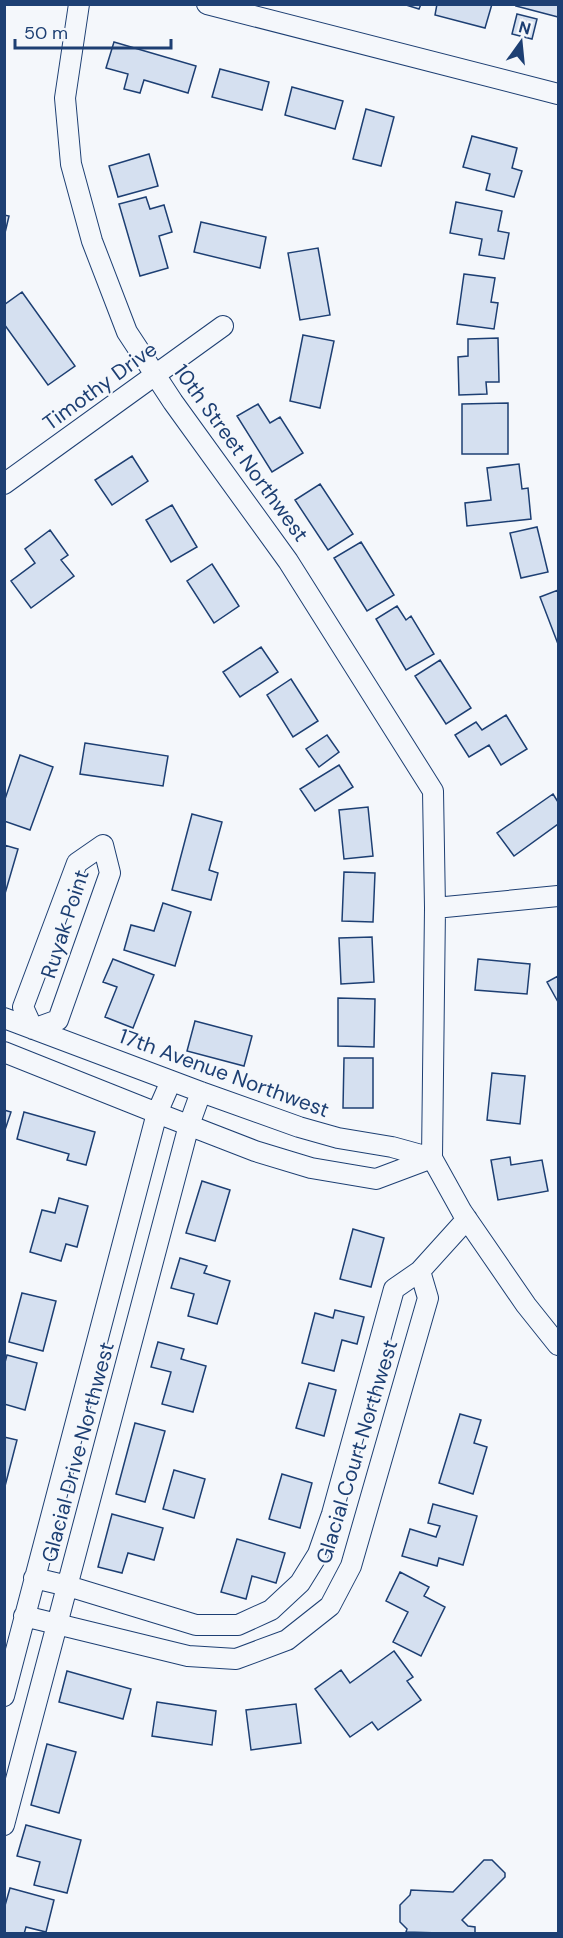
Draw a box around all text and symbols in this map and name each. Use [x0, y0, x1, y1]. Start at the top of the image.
scale bar [15, 12, 171, 50]
north arrow [491, 12, 551, 72]
text: N [516, 16, 533, 40]
text: 50 m [24, 21, 68, 45]
street label: Timothy Drive [37, 335, 163, 437]
street label: 10th Street Northwest [167, 359, 315, 547]
street label: Ruyak Point [34, 866, 96, 982]
street label: 17th Avenue Northwest [115, 1022, 333, 1124]
street label: Glacial Court Northwest [310, 1337, 404, 1567]
street label: Glacial Drive Northwest [35, 1339, 121, 1565]

